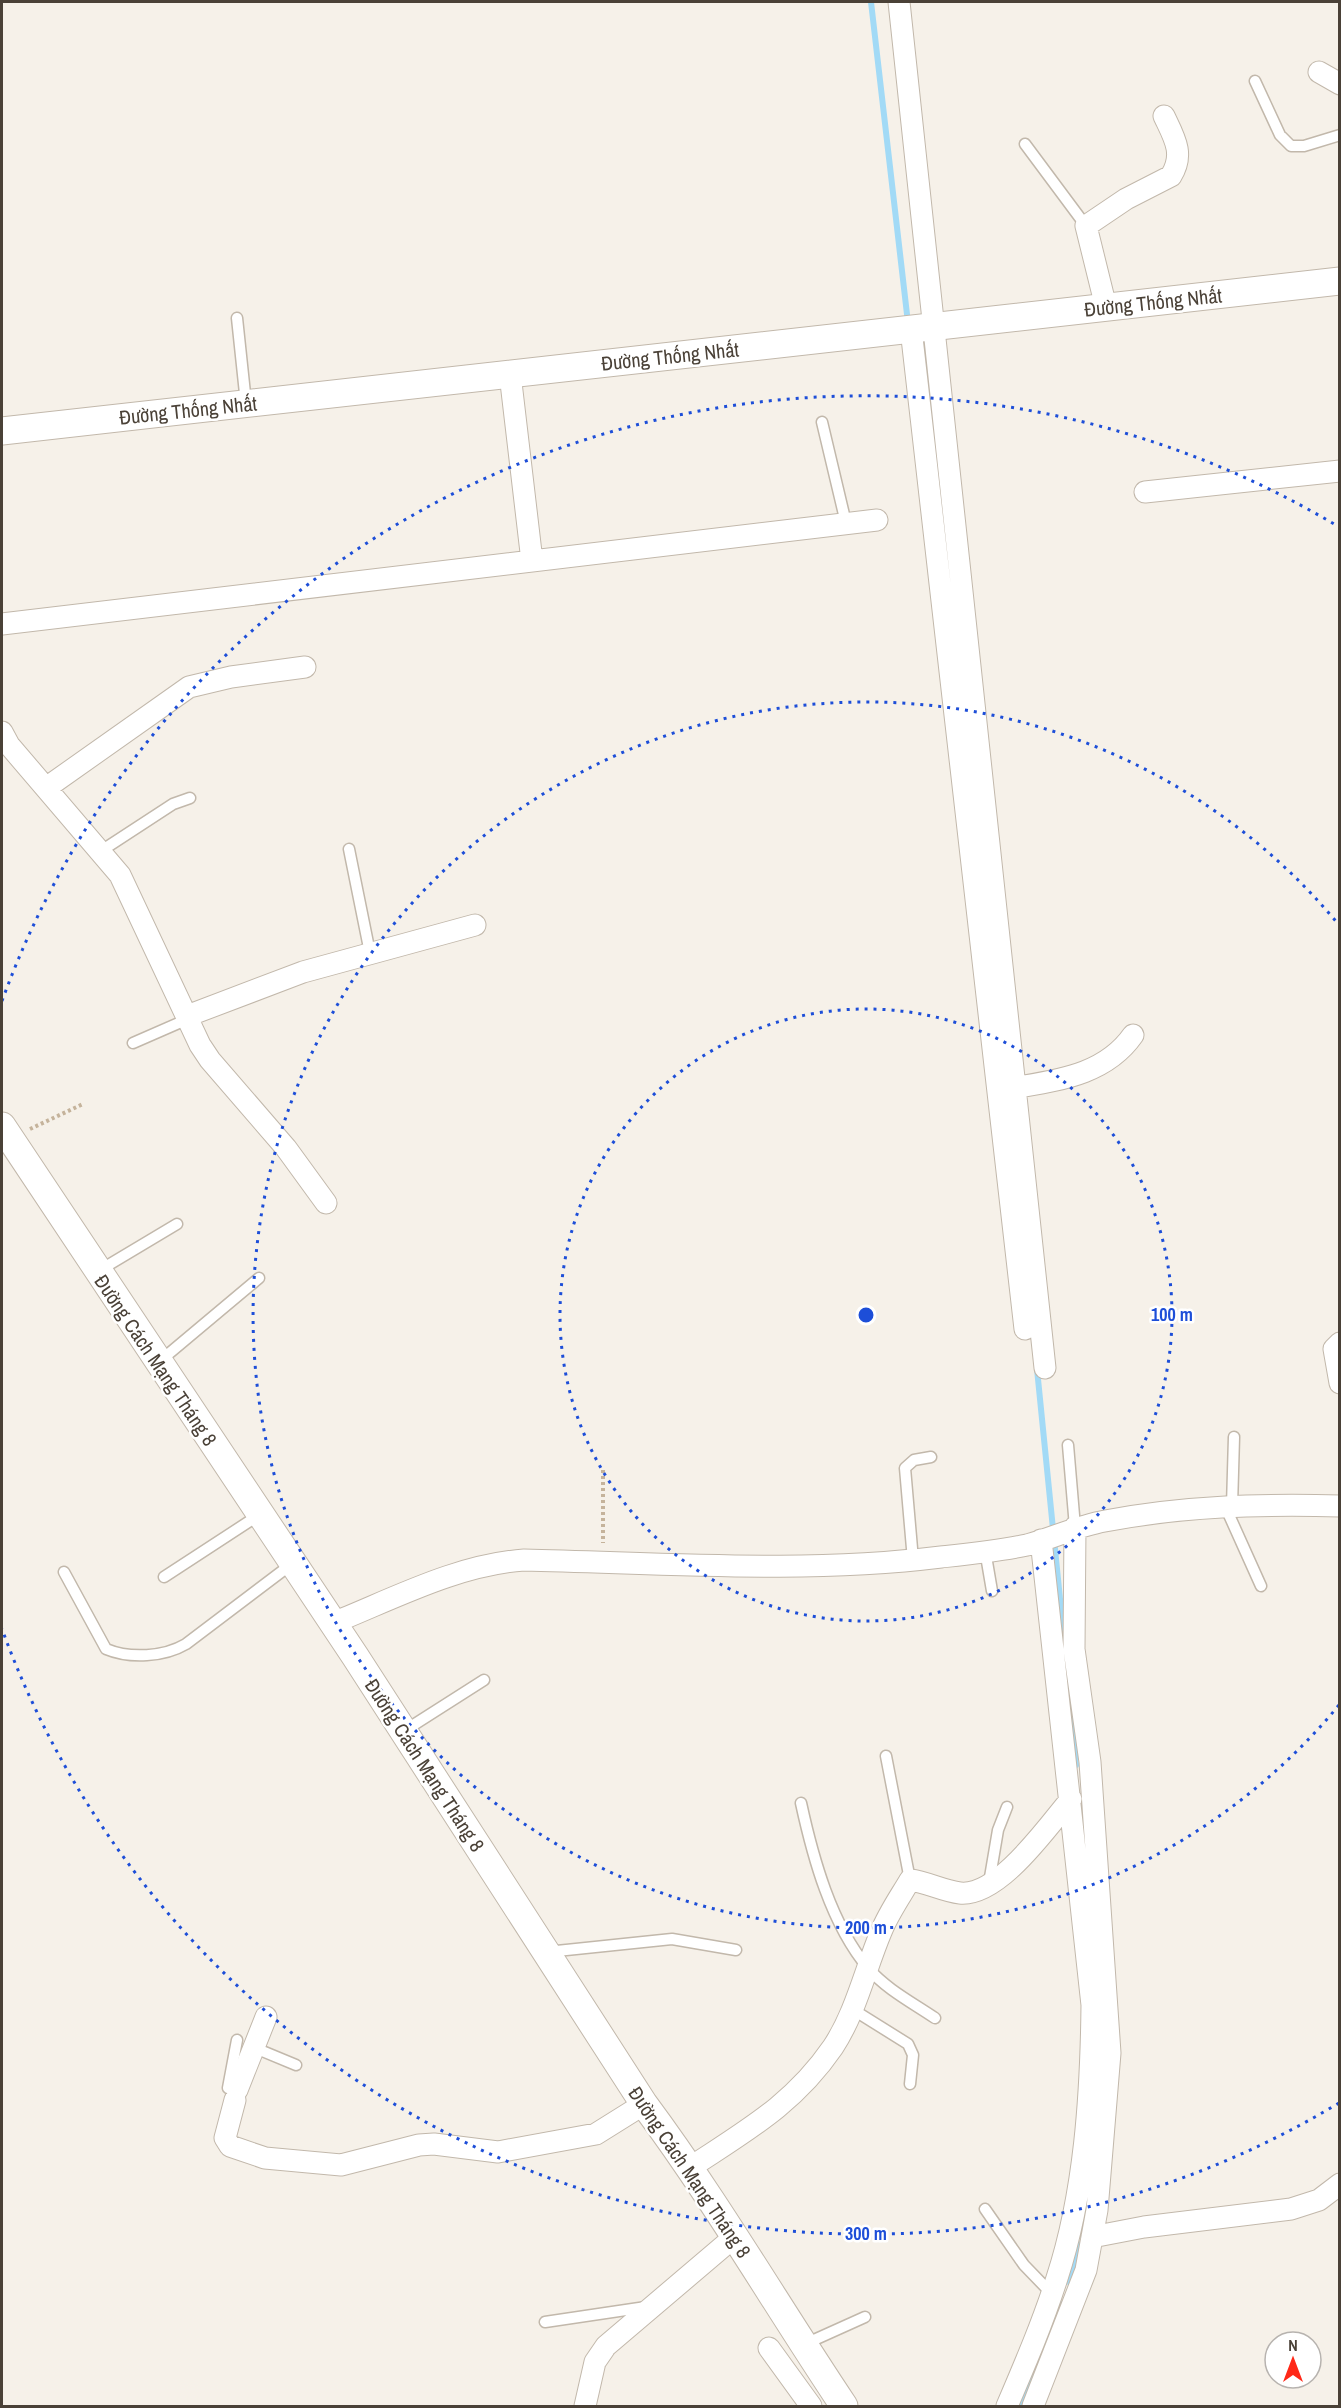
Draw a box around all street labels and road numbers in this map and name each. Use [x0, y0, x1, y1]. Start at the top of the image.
street label: Đường Thống Nhất [1083, 281, 1224, 323]
street label: Đường Thống Nhất [600, 335, 741, 377]
street label: Đường Thống Nhất [118, 389, 259, 431]
street label: Đường Cách Mạng Tháng 8 [89, 1269, 223, 1451]
street label: Đường Cách Mạng Tháng 8 [359, 1673, 491, 1857]
street label: Đường Cách Mạng Tháng 8 [623, 2081, 757, 2263]

